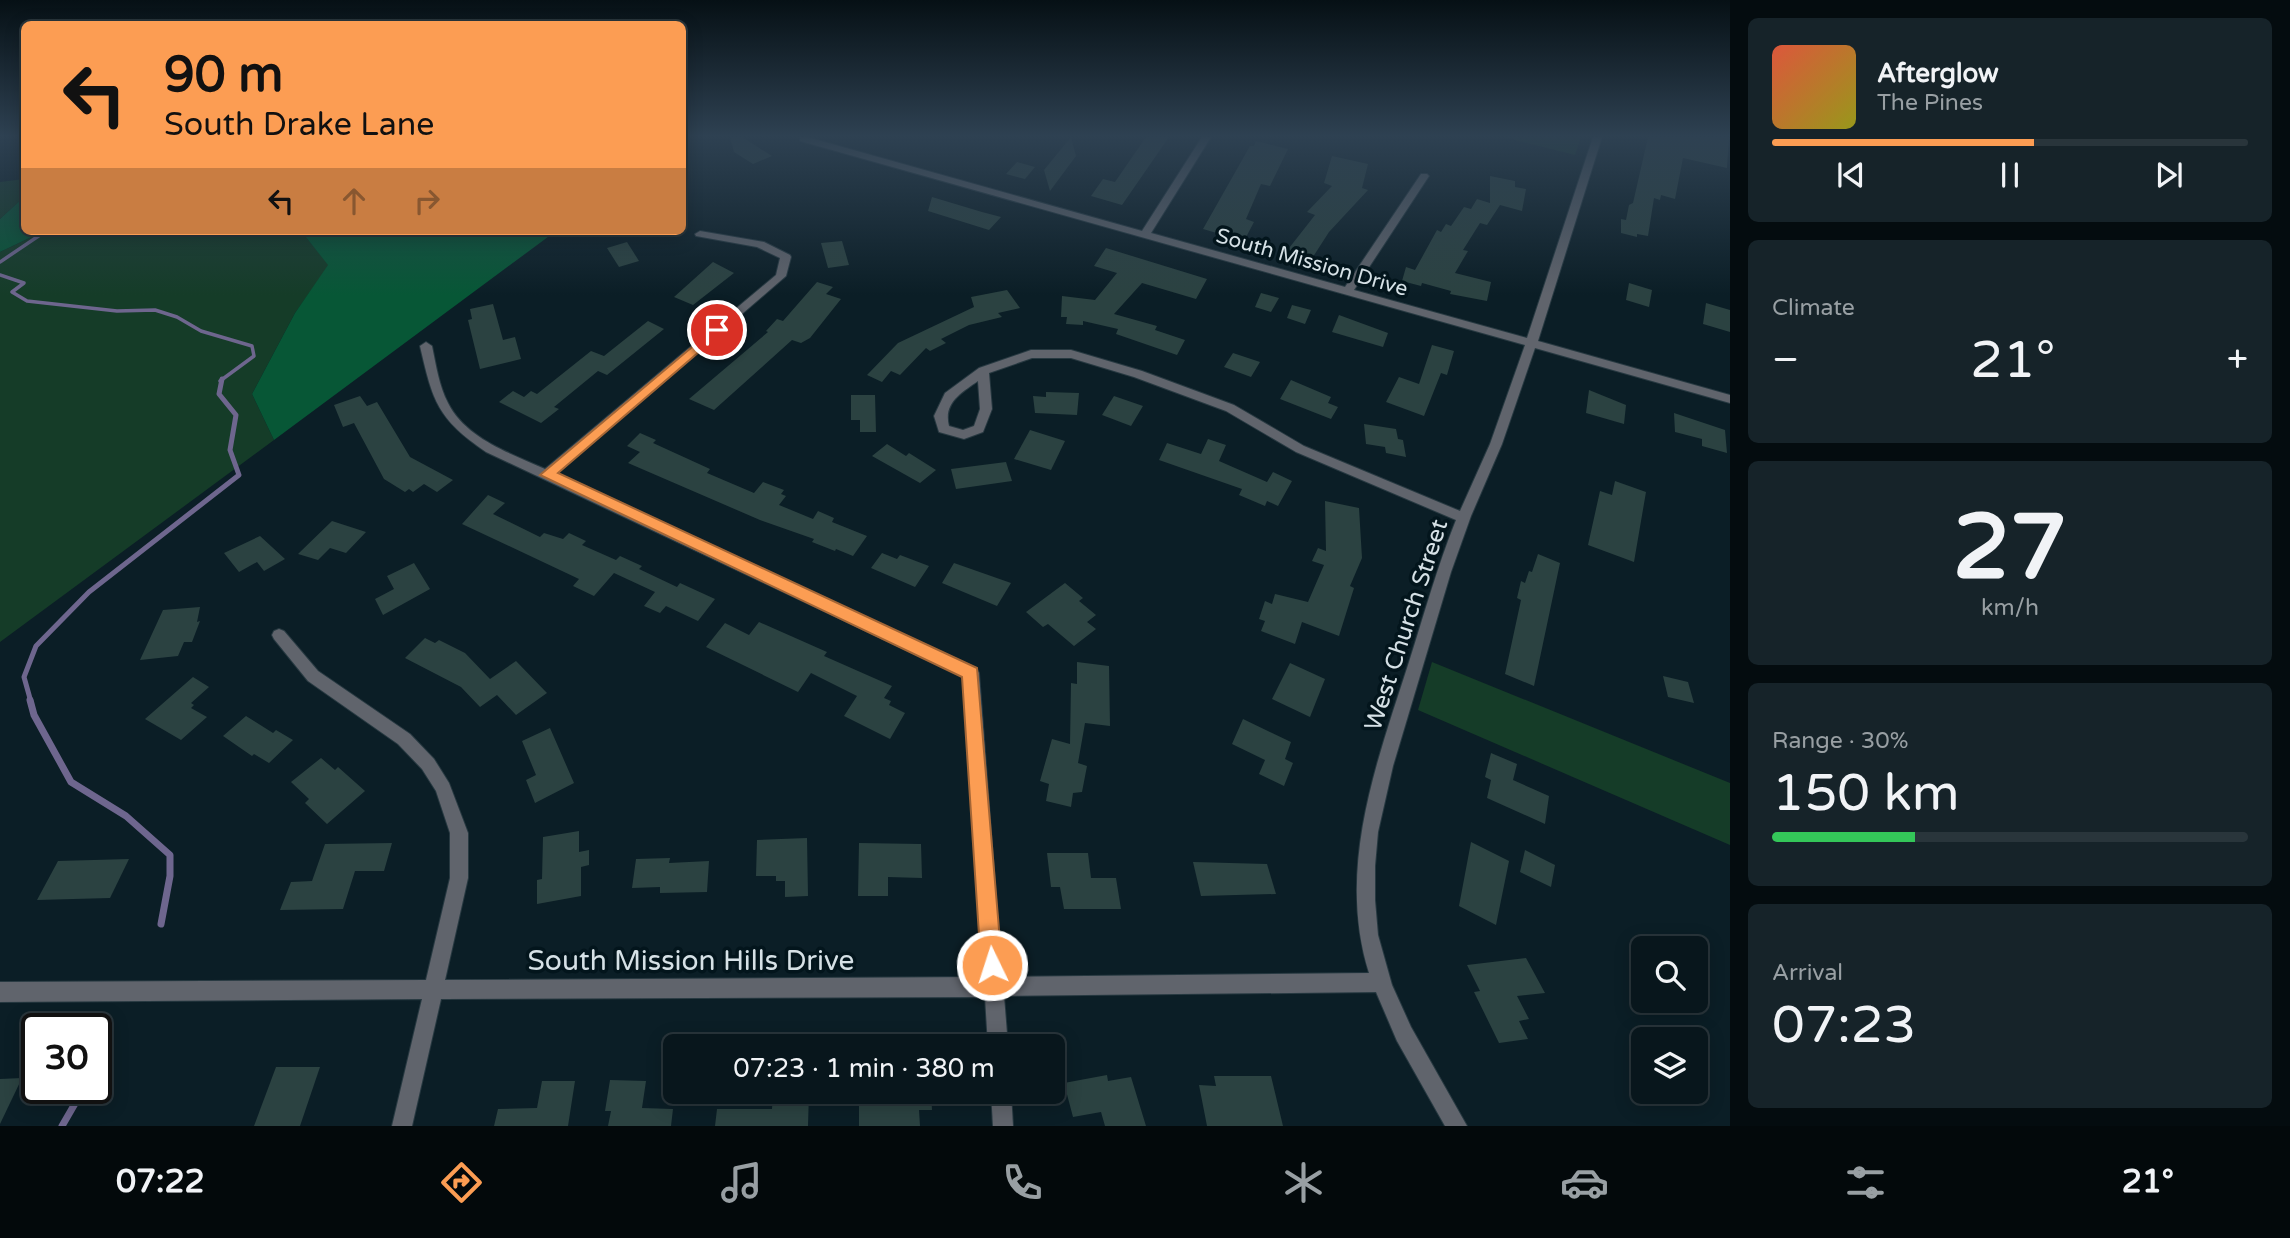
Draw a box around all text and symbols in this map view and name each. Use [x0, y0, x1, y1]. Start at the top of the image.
text: 90 m [164, 46, 283, 105]
icon: left [49, 49, 140, 140]
text: Afterglow [1877, 58, 1999, 89]
text: The Pines [1877, 89, 1983, 117]
text: South Drake Lane [164, 106, 434, 144]
icon: previous [1832, 156, 1870, 194]
icon: pause [1991, 156, 2029, 194]
icon: next [2150, 156, 2188, 194]
icon: left [262, 182, 300, 220]
icon: ahead [335, 182, 373, 220]
icon: right [408, 182, 446, 220]
street label: South Mission Drive [1213, 223, 1411, 302]
text: Climate [1772, 294, 1855, 322]
pin [687, 300, 747, 360]
icon: arrive [698, 311, 736, 349]
text: 21° [1970, 329, 2055, 392]
text: − [1772, 337, 1799, 383]
text: + [2227, 337, 2248, 383]
text: 27 [1953, 493, 2067, 603]
street label: West Church Street [1359, 516, 1454, 734]
text: km/h [1981, 594, 2039, 622]
text: Range · 30% [1772, 727, 1908, 755]
text: 150 km [1772, 762, 1960, 825]
position arrow [955, 928, 1029, 1002]
map controls [1631, 936, 1708, 1104]
button: search [1631, 936, 1708, 1013]
street label: South Mission Hills Drive [528, 944, 854, 978]
text: Arrival [1772, 959, 1843, 987]
text: 07:23 [1772, 994, 1916, 1057]
speed limit sign: 30 [21, 1013, 112, 1104]
button: layers [1631, 1027, 1708, 1104]
text: 07:23 · 1 min · 380 m [733, 1053, 995, 1084]
icon: directions [437, 1158, 486, 1207]
icon: music [717, 1158, 766, 1207]
icon: phone [998, 1158, 1047, 1207]
icon: climate [1279, 1158, 1328, 1207]
icon: car [1560, 1158, 1609, 1207]
icon: filters [1841, 1158, 1890, 1207]
text: 07:22 [116, 1163, 205, 1201]
text: 21° [2122, 1163, 2174, 1201]

